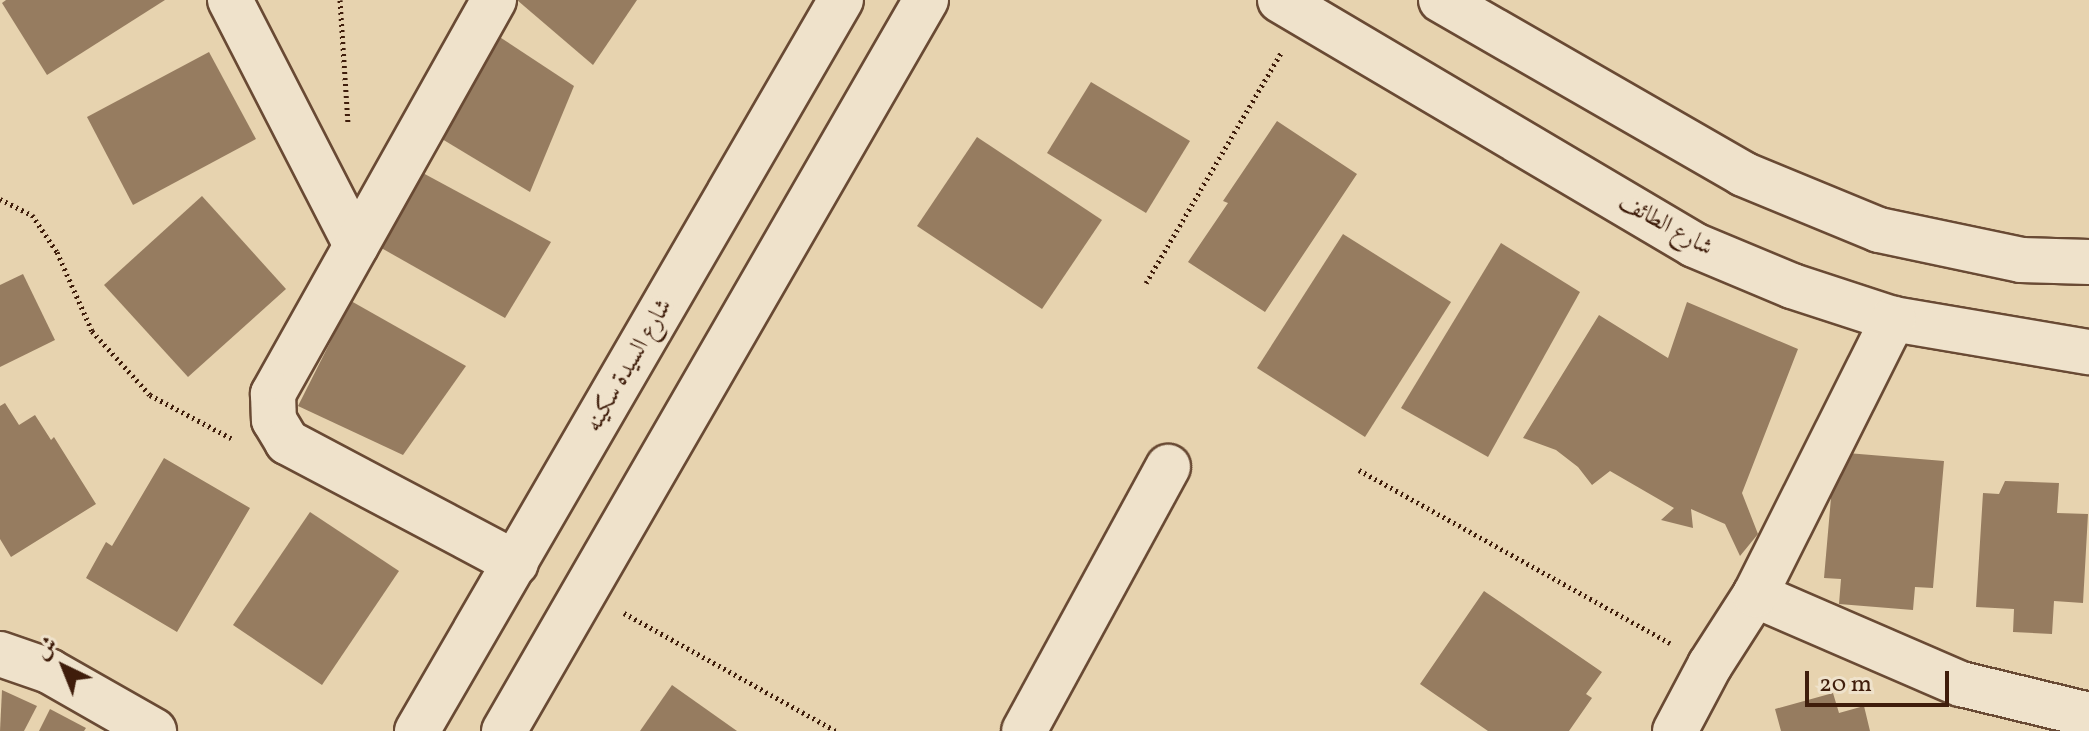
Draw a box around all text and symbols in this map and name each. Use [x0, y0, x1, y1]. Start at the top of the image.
street label: شارع الطائف [1613, 188, 1717, 264]
street label: شارع السيدة سكينه [580, 294, 680, 438]
north arrow [24, 627, 104, 707]
text: ش [29, 630, 66, 668]
scale bar [1809, 655, 1953, 705]
text: 20 m [1819, 668, 1872, 702]

